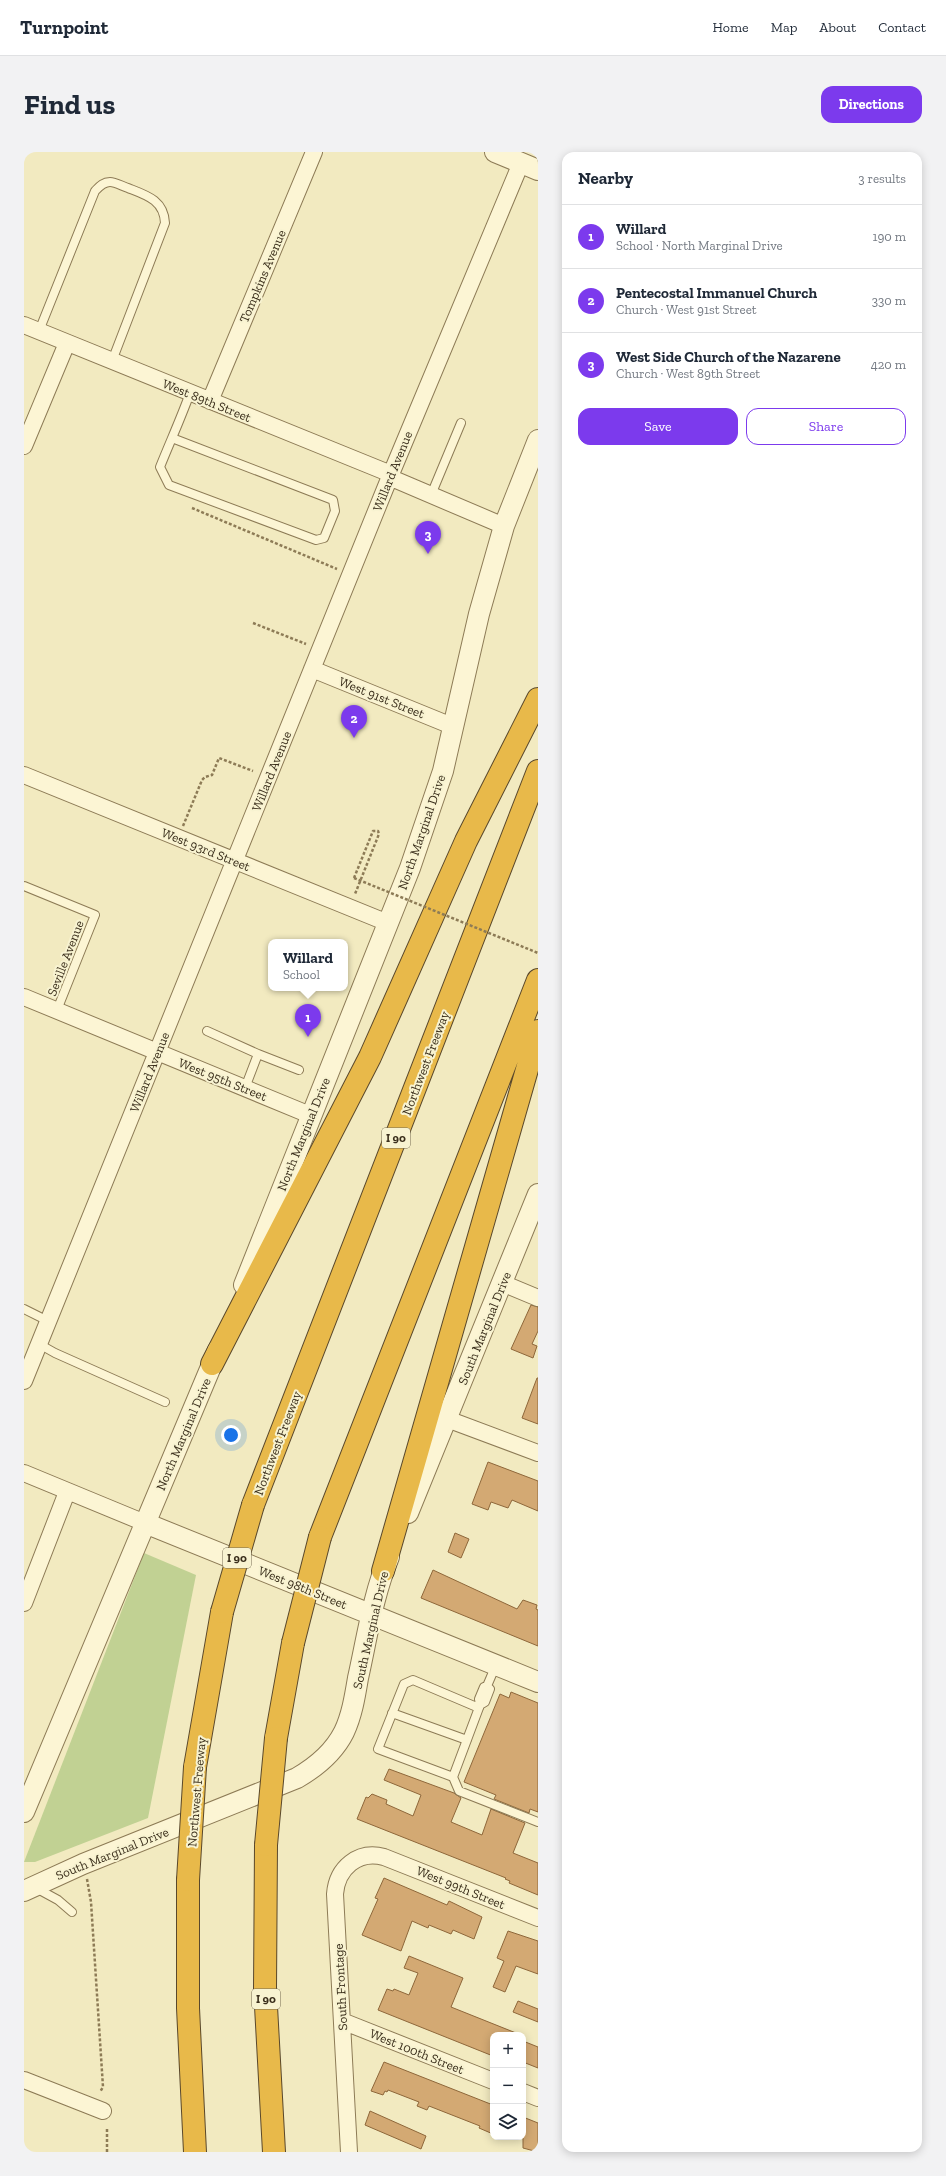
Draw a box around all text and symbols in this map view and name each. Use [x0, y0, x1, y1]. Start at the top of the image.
text: Turnpoint [20, 16, 108, 39]
text: Home [713, 19, 749, 36]
text: Map [771, 19, 797, 36]
text: About [819, 19, 856, 36]
text: Contact [878, 19, 926, 36]
button: Directions [821, 86, 922, 123]
text: Find us [24, 88, 115, 121]
text: Nearby [578, 168, 633, 188]
text: 3 results [858, 171, 906, 186]
text: Willard [616, 220, 666, 238]
street label: Tompkins Avenue [236, 227, 289, 325]
text: 1 [588, 229, 594, 244]
text: 190 m [872, 229, 906, 244]
text: School · North Marginal Drive [616, 238, 783, 253]
text: Pentecostal Immanuel Church [616, 284, 817, 302]
text: 2 [588, 293, 594, 308]
text: 330 m [872, 293, 906, 308]
text: Church · West 91st Street [616, 302, 757, 317]
text: West Side Church of the Nazarene [616, 348, 841, 366]
text: 3 [588, 357, 594, 372]
text: 420 m [871, 357, 906, 372]
text: Church · West 89th Street [616, 366, 760, 381]
street label: West 89th Street [160, 376, 253, 425]
button: Save [578, 408, 738, 445]
button: Share [746, 408, 906, 445]
street label: Willard Avenue [370, 429, 415, 513]
pin: 3 [415, 521, 441, 554]
street label: West 91st Street [337, 674, 427, 721]
pin: 2 [341, 705, 367, 738]
street label: Willard Avenue [249, 729, 294, 813]
street label: North Marginal Drive [395, 773, 448, 892]
street label: West 93rd Street [159, 825, 252, 874]
street label: Seville Avenue [44, 918, 87, 998]
popup [268, 939, 348, 991]
text: Willard [283, 949, 333, 967]
text: School [283, 967, 320, 982]
pin: 1 [295, 1004, 321, 1037]
street label: Northwest Freeway [399, 1009, 452, 1117]
street label: Willard Avenue [127, 1030, 172, 1114]
street label: West 95th Street [176, 1055, 269, 1104]
street label: North Marginal Drive [274, 1075, 333, 1193]
road number: I 90 [382, 1128, 410, 1148]
street label: South Marginal Drive [455, 1270, 514, 1387]
street label: North Marginal Drive [153, 1376, 214, 1493]
street label: Northwest Freeway [251, 1389, 304, 1497]
your location [221, 1425, 241, 1445]
road number: I 90 [223, 1548, 251, 1568]
street label: West 98th Street [256, 1563, 349, 1612]
street label: South Marginal Drive [350, 1570, 391, 1690]
street label: Northwest Freeway [184, 1736, 209, 1848]
street label: South Marginal Drive [54, 1824, 171, 1883]
street label: West 99th Street [414, 1863, 507, 1912]
street label: South Frontage [331, 1943, 350, 2031]
road number: I 90 [252, 1989, 280, 2009]
street label: West 100th Street [368, 2026, 466, 2077]
map controls [490, 2032, 526, 2140]
button: + [490, 2032, 526, 2068]
button: − [490, 2068, 526, 2104]
button: layers [490, 2104, 526, 2140]

